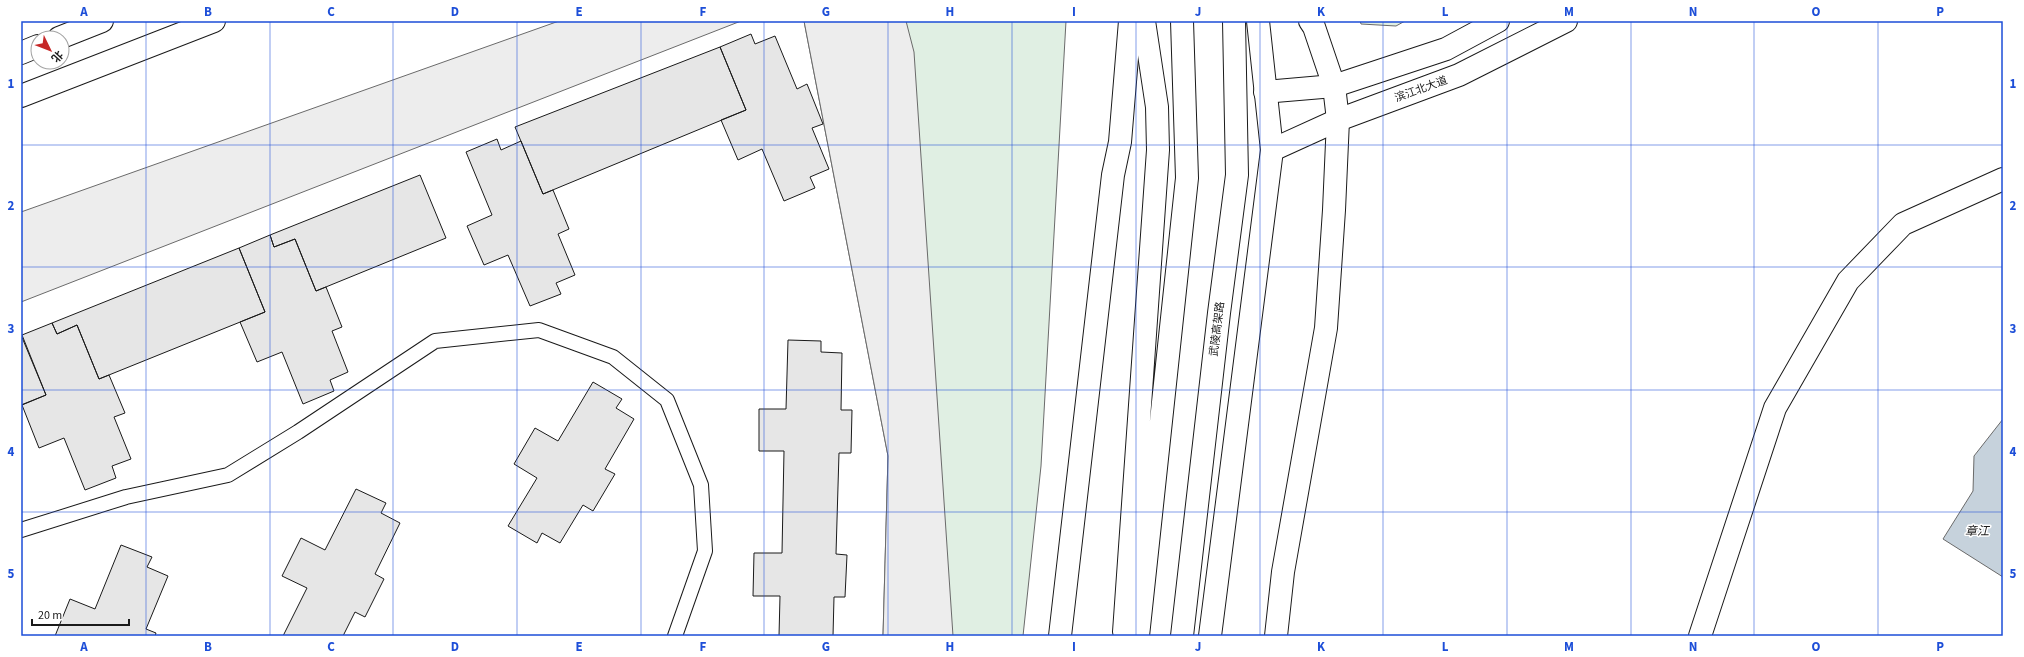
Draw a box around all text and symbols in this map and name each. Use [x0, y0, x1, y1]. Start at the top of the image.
text: A [79, 3, 88, 21]
text: B [204, 3, 212, 21]
text: C [327, 3, 335, 21]
text: D [451, 3, 459, 21]
text: E [575, 3, 583, 21]
text: F [700, 3, 707, 21]
text: G [822, 3, 830, 21]
text: H [946, 3, 954, 21]
text: I [1072, 3, 1076, 21]
text: J [1195, 3, 1201, 21]
text: K [1317, 3, 1326, 21]
text: L [1442, 3, 1449, 21]
text: M [1564, 3, 1574, 21]
text: N [1689, 3, 1697, 21]
text: O [1812, 3, 1821, 21]
text: P [1936, 3, 1944, 21]
north arrow [30, 30, 70, 70]
text: 北 [48, 47, 66, 66]
street label: 滨江北大道 [1393, 73, 1449, 105]
text: 1 [8, 75, 15, 93]
text: 1 [2010, 75, 2017, 93]
text: 2 [8, 197, 15, 215]
text: 2 [2010, 197, 2017, 215]
street label: 武陵高架路 [1206, 301, 1228, 357]
text: 3 [8, 320, 15, 338]
text: 3 [2010, 320, 2017, 338]
text: 4 [8, 443, 15, 461]
text: 4 [2010, 443, 2017, 461]
water label: 章江 [1965, 523, 1991, 540]
text: 5 [8, 565, 15, 583]
text: 5 [2010, 565, 2017, 583]
scale bar [32, 601, 129, 627]
text: 20 m [38, 607, 62, 624]
text: A [79, 638, 88, 656]
text: B [204, 638, 212, 656]
text: C [327, 638, 335, 656]
text: D [451, 638, 459, 656]
text: E [575, 638, 583, 656]
text: F [700, 638, 707, 656]
text: G [822, 638, 830, 656]
text: H [946, 638, 954, 656]
text: I [1072, 638, 1076, 656]
text: J [1195, 638, 1201, 656]
text: K [1317, 638, 1326, 656]
text: L [1442, 638, 1449, 656]
text: M [1564, 638, 1574, 656]
text: N [1689, 638, 1697, 656]
text: O [1812, 638, 1821, 656]
text: P [1936, 638, 1944, 656]

